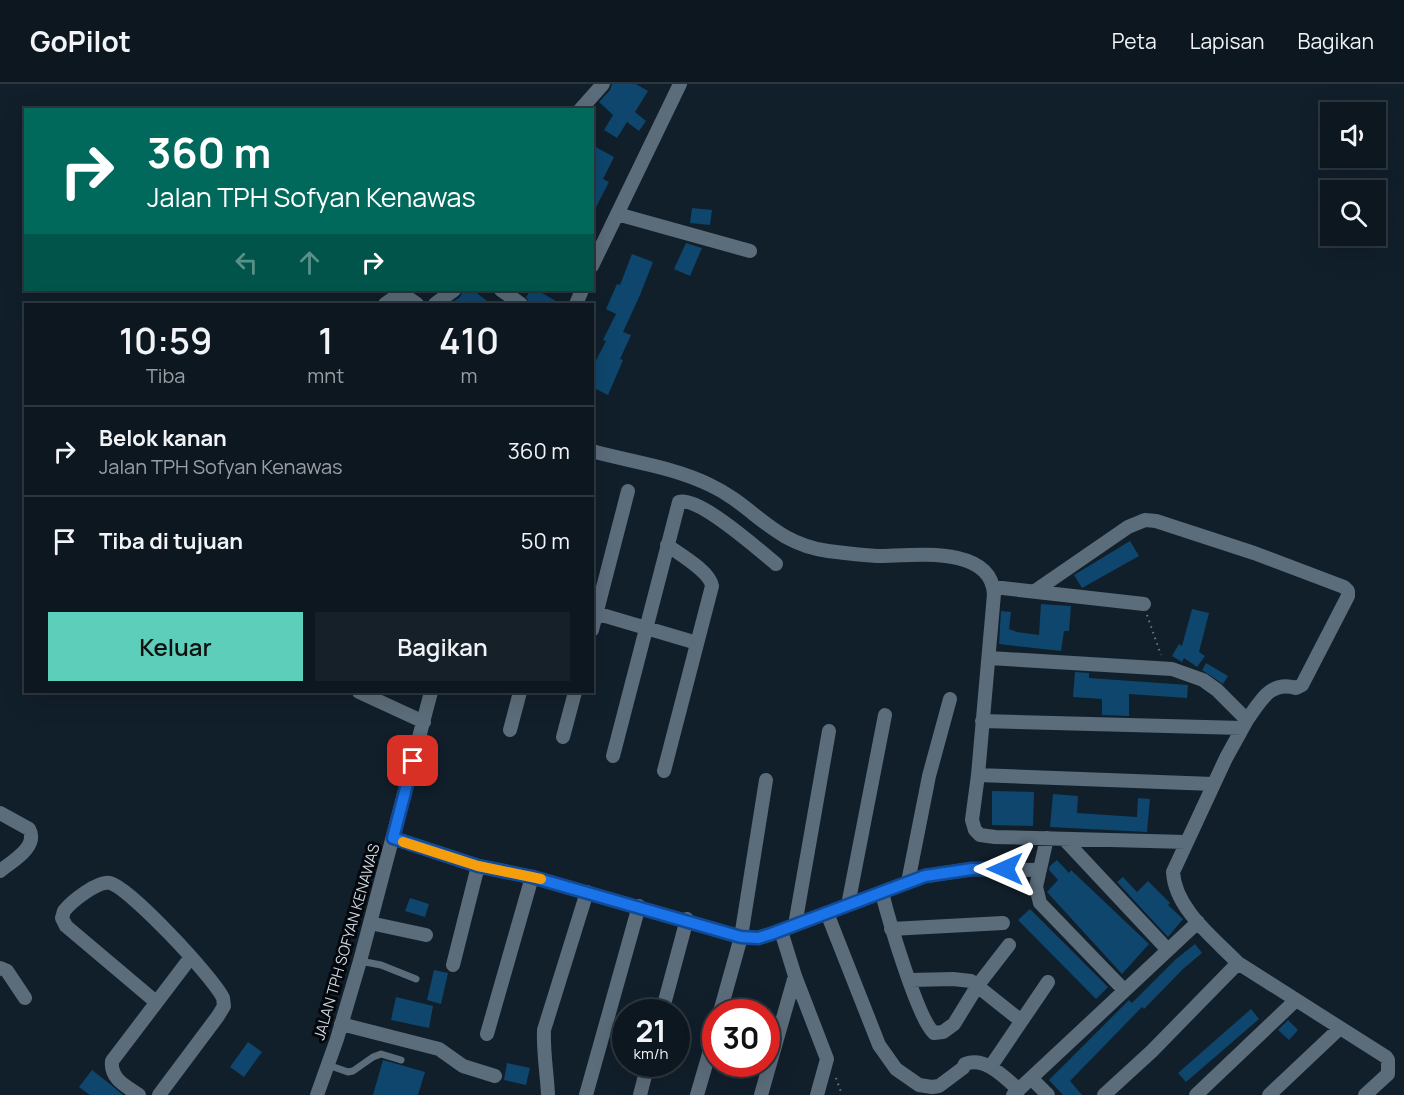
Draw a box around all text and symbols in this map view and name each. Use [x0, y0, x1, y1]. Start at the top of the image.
text: GoPilot [30, 22, 131, 60]
text: Peta [1112, 27, 1157, 55]
text: Lapisan [1190, 27, 1265, 55]
text: Bagikan [1298, 27, 1374, 55]
map controls [1320, 102, 1386, 246]
button: sound [1320, 102, 1386, 168]
text: 360 m [147, 123, 271, 181]
icon: right [48, 132, 126, 210]
text: Jalan TPH Sofyan Kenawas [147, 178, 476, 215]
button: search [1320, 180, 1386, 246]
icon: left [230, 246, 263, 279]
icon: ahead [293, 246, 326, 279]
icon: right [356, 246, 389, 279]
text: 10:59 [119, 316, 212, 365]
text: 1 [318, 316, 333, 365]
text: 410 [439, 316, 499, 365]
text: Tiba [146, 362, 185, 389]
text: mnt [307, 362, 344, 389]
text: m [461, 362, 478, 389]
text: Belok kanan [99, 423, 227, 453]
icon: right [48, 435, 81, 468]
text: 360 m [508, 436, 570, 466]
text: Jalan TPH Sofyan Kenawas [99, 453, 343, 480]
icon: arrive [48, 525, 81, 558]
text: Tiba di tujuan [99, 526, 243, 556]
text: 50 m [521, 526, 570, 556]
button: Keluar [48, 612, 303, 681]
button: Bagikan [315, 612, 570, 681]
pin [387, 735, 438, 786]
icon: arrive [396, 744, 429, 777]
position arrow [973, 837, 1037, 901]
street label: JALAN TPH SOFYAN KENAWAS [308, 841, 385, 1042]
speed limit sign: 30 [702, 999, 780, 1077]
text: 21 [635, 1010, 667, 1051]
text: km/h [634, 1043, 668, 1064]

